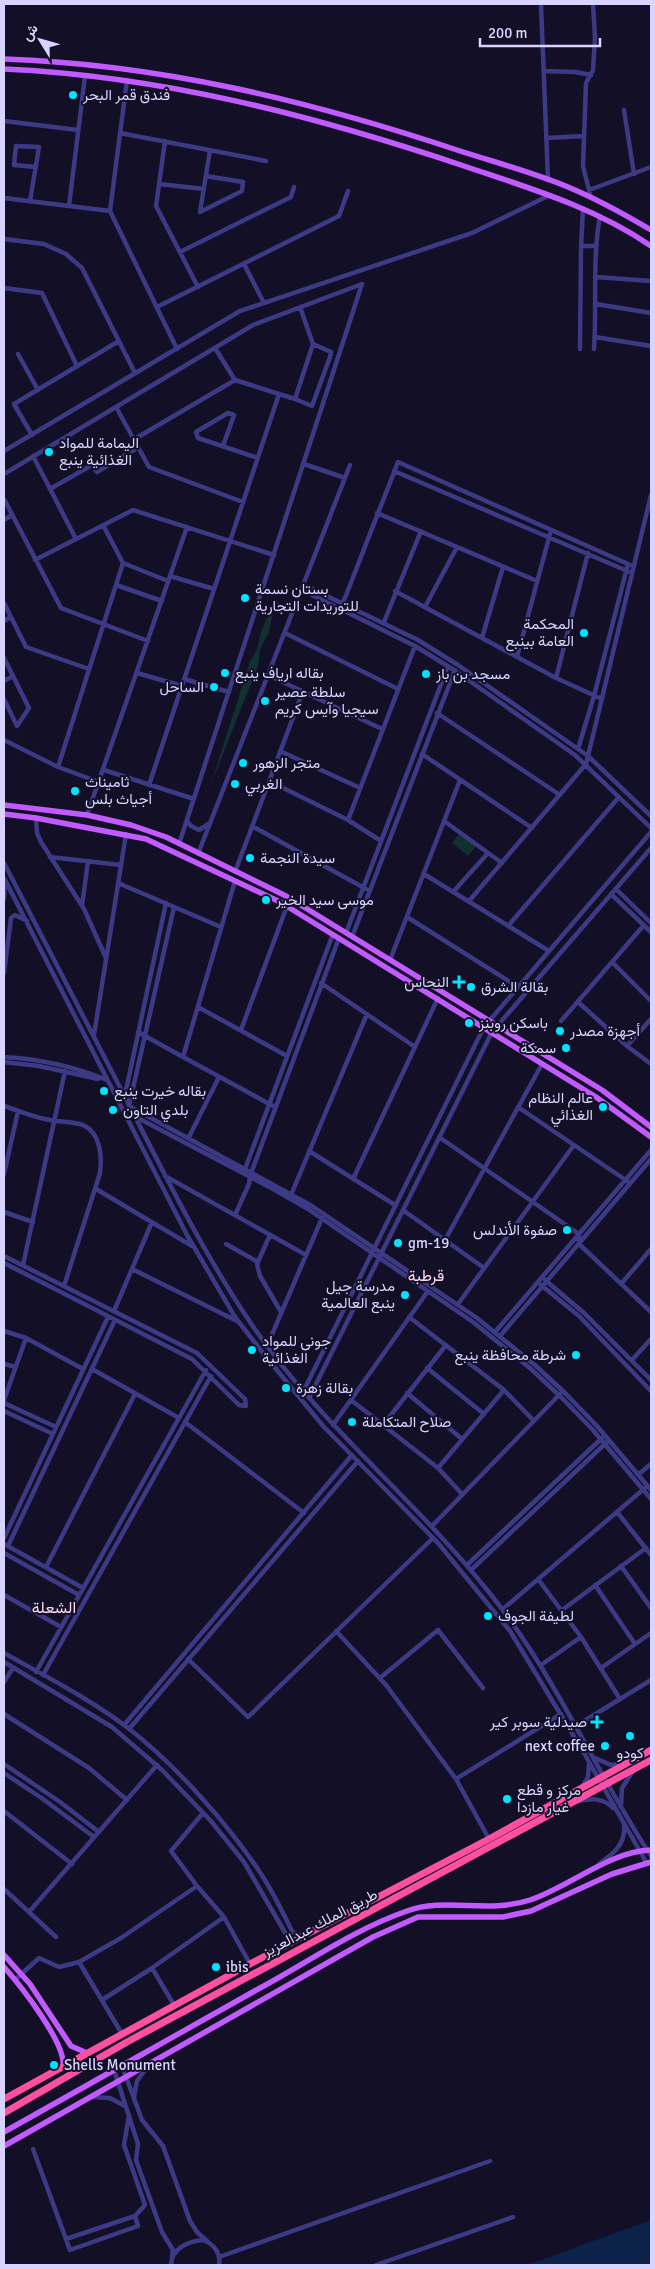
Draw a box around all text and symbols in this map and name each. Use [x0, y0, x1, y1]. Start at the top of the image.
north arrow [15, 15, 65, 65]
scale bar [480, 15, 600, 47]
text: ش [18, 21, 42, 44]
text: 200 m [488, 24, 528, 42]
place label: فندق قمر البحر [82, 86, 170, 104]
marker: فندق قمر البحر [67, 89, 79, 101]
place label: اليمامة للمواد الغذائية ينبع [59, 434, 139, 471]
marker: اليمامة للمواد الغذائية ينبع [43, 446, 55, 458]
place label: بستان نسمة للتوريدات التجارية [255, 580, 359, 615]
marker: بستان نسمة للتوريدات التجارية [239, 592, 251, 604]
place label: المحكمة العامة بينبع [505, 615, 574, 652]
marker: المحكمة العامة بينبع [578, 627, 590, 639]
place label: بقاله ارياف ينبع [235, 664, 324, 684]
place label: مسجد بن باز [435, 665, 510, 684]
marker: بقاله ارياف ينبع [219, 667, 231, 679]
marker: مسجد بن باز [420, 668, 432, 680]
place label: الساحل [160, 678, 204, 696]
marker: الساحل [208, 681, 220, 693]
place label: سلطة عصير سيجيا وآيس كريم [274, 683, 379, 719]
marker: سلطة عصير سيجيا وآيس كريم [259, 695, 271, 707]
place label: متجر الزهور [252, 754, 320, 772]
marker: متجر الزهور [237, 757, 249, 769]
place label: ثاميناث أجياث بلس [85, 773, 153, 809]
place label: الغربي [245, 775, 282, 797]
marker: الغربي [229, 778, 241, 790]
marker: ثاميناث أجياث بلس [69, 785, 81, 797]
place label: سيدة النجمة [260, 849, 335, 867]
marker: سيدة النجمة [244, 852, 256, 864]
place label: موسى سيد الخير [275, 891, 374, 910]
marker: موسى سيد الخير [260, 894, 272, 906]
place label: النحاس [404, 973, 449, 992]
marker: النحاس [453, 976, 465, 988]
place label: بقالة الشرق [481, 978, 548, 996]
marker: بقالة الشرق [465, 981, 477, 993]
place label: باسكن روبنز [478, 1014, 548, 1033]
marker: باسكن روبنز [463, 1017, 475, 1029]
place label: أجهزة مصدر [569, 1022, 640, 1040]
marker: أجهزة مصدر [554, 1025, 566, 1037]
place label: سمكة [520, 1039, 556, 1057]
marker: سمكة [560, 1042, 572, 1054]
place label: بقاله خيرت ينبع [114, 1082, 206, 1102]
marker: بقاله خيرت ينبع [98, 1085, 110, 1097]
place label: عالم النظام الغذائي [528, 1089, 593, 1128]
place label: بلدي التاون [123, 1101, 188, 1123]
marker: عالم النظام الغذائي [597, 1101, 609, 1113]
marker: بلدي التاون [107, 1104, 119, 1116]
place label: صفوة الأندلس [473, 1221, 557, 1240]
marker: صفوة الأندلس [561, 1224, 573, 1236]
place label: gm-19 [408, 1234, 449, 1252]
marker: gm-19 [392, 1237, 404, 1249]
district label: قرطبة [408, 1266, 444, 1286]
place label: مدرسة جيل ينبع العالمية [321, 1277, 395, 1314]
marker: مدرسة جيل ينبع العالمية [399, 1289, 411, 1301]
place label: جوني للمواد الغذائية [262, 1332, 331, 1367]
marker: جوني للمواد الغذائية [246, 1344, 258, 1356]
place label: شرطة محافظة ينبع [455, 1346, 566, 1366]
marker: شرطة محافظة ينبع [570, 1349, 582, 1361]
place label: بقالة زهرة [296, 1379, 353, 1397]
marker: بقالة زهرة [280, 1382, 292, 1394]
place label: صلاح المتكاملة [362, 1413, 451, 1433]
marker: صلاح المتكاملة [346, 1416, 358, 1428]
district label: الشعلة [32, 1598, 76, 1618]
place label: لطيفة الجوف [498, 1607, 574, 1625]
marker: لطيفة الجوف [482, 1610, 494, 1622]
place label: صيدلية سوبر كير [489, 1713, 587, 1731]
marker: صيدلية سوبر كير [591, 1716, 603, 1728]
marker: كودو [624, 1730, 636, 1742]
place label: next coffee [525, 1737, 595, 1755]
marker: next coffee [599, 1740, 611, 1752]
place label: كودو [616, 1744, 644, 1762]
place label: مركز و قطع غيار مازدا [517, 1781, 581, 1816]
marker: مركز و قطع غيار مازدا [501, 1793, 513, 1805]
street label: طريق الملك عبدالعزيز [259, 1885, 381, 1962]
place label: ibis [226, 1958, 249, 1976]
marker: ibis [210, 1961, 222, 1973]
place label: Shells Monument [64, 2056, 176, 2074]
marker: Shells Monument [48, 2059, 60, 2071]

